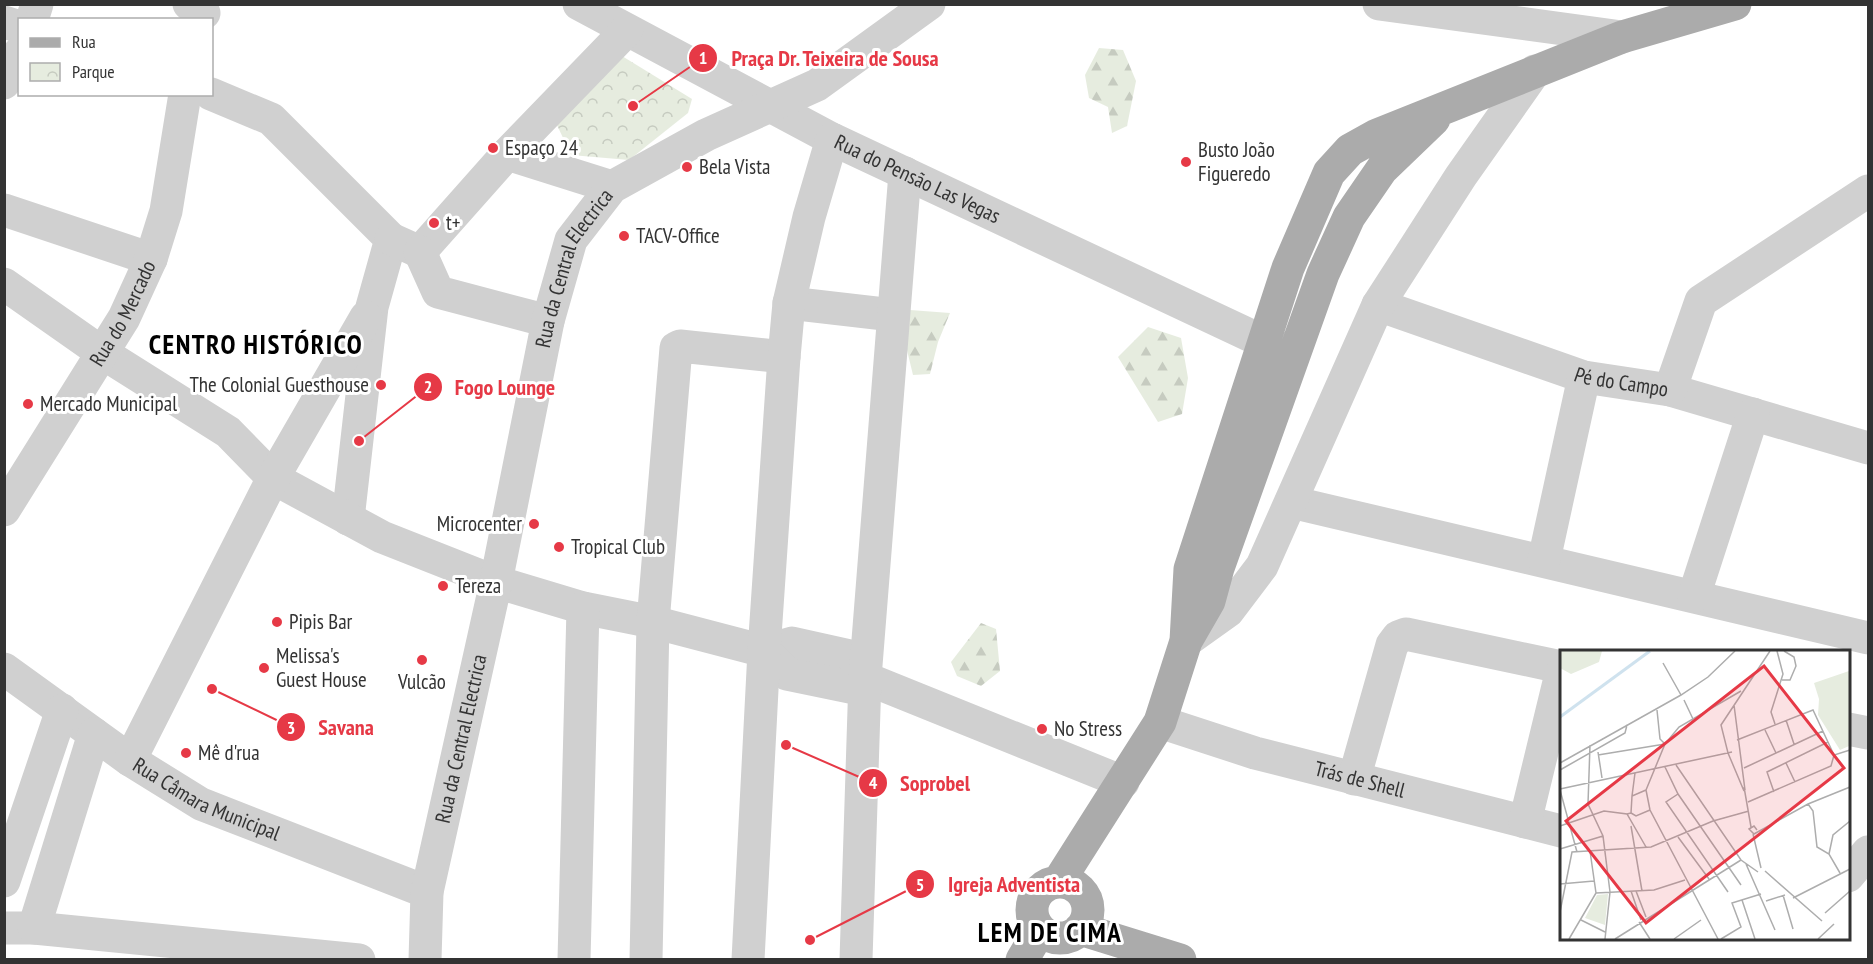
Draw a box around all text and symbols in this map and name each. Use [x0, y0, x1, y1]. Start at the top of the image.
legend [18, 18, 213, 96]
text: Rua [72, 30, 96, 53]
callout: Praça Dr. Teixeira de Sousa [688, 38, 951, 78]
text: Praça Dr. Teixeira de Sousa [732, 44, 938, 72]
text: 1 [699, 46, 707, 69]
text: Parque [72, 60, 115, 83]
street label: Rua do Pensão Las Vegas [830, 128, 1005, 229]
place label: Espaço 24 [505, 134, 579, 161]
place label: Busto João Figueredo [1198, 136, 1275, 187]
marker: Espaço 24 [486, 141, 500, 155]
place label: Bela Vista [699, 153, 770, 180]
marker: Busto João Figueredo [1179, 155, 1193, 169]
marker: Bela Vista [680, 160, 694, 174]
street label: Rua da Central Electrica [529, 183, 619, 350]
place label: t+ [446, 209, 461, 236]
marker: t+ [427, 216, 441, 230]
place label: TACV-Office [636, 222, 720, 249]
marker: TACV-Office [617, 229, 631, 243]
street label: Rua do Mercado [83, 256, 162, 371]
district label: CENTRO HISTÓRICO [149, 327, 363, 361]
street label: Pé do Campo [1571, 361, 1670, 403]
callout: Fogo Lounge [413, 367, 567, 407]
place label: The Colonial Guesthouse [189, 371, 369, 398]
text: Fogo Lounge [455, 373, 555, 401]
text: 2 [424, 375, 432, 398]
marker: The Colonial Guesthouse [374, 378, 388, 392]
place label: Mercado Municipal [40, 390, 177, 417]
marker: Mercado Municipal [21, 397, 35, 411]
place label: Microcenter [437, 510, 522, 537]
marker: Microcenter [527, 517, 541, 531]
place label: Tropical Club [571, 533, 665, 560]
marker: Tropical Club [552, 540, 566, 554]
place label: Tereza [455, 572, 501, 599]
marker: Tereza [436, 579, 450, 593]
place label: Pipis Bar [289, 608, 353, 635]
marker: Pipis Bar [270, 615, 284, 629]
place label: Melissa's Guest House [276, 642, 367, 693]
inset map [1560, 650, 1849, 940]
street label: Rua da Central Electrica [429, 652, 493, 826]
marker: Vulcão [415, 653, 429, 667]
marker: Melissa's Guest House [257, 661, 271, 675]
place label: Vulcão [397, 668, 446, 695]
callout: Savana [276, 707, 386, 747]
text: Savana [318, 713, 374, 741]
place label: No Stress [1054, 715, 1122, 742]
text: 3 [287, 716, 295, 739]
marker: No Stress [1035, 722, 1049, 736]
place label: Mê d'rua [198, 739, 260, 766]
marker: Mê d'rua [179, 746, 193, 760]
street label: Rua Câmara Municipal [128, 751, 284, 847]
street label: Trás de Shell [1312, 755, 1408, 804]
callout: Soprobel [858, 763, 982, 803]
text: Soprobel [900, 769, 971, 797]
text: 4 [869, 771, 878, 794]
callout: Igreja Adventista [905, 864, 1092, 904]
text: Igreja Adventista [948, 870, 1080, 898]
text: 5 [916, 873, 924, 896]
district label: LEM DE CIMA [978, 915, 1122, 949]

